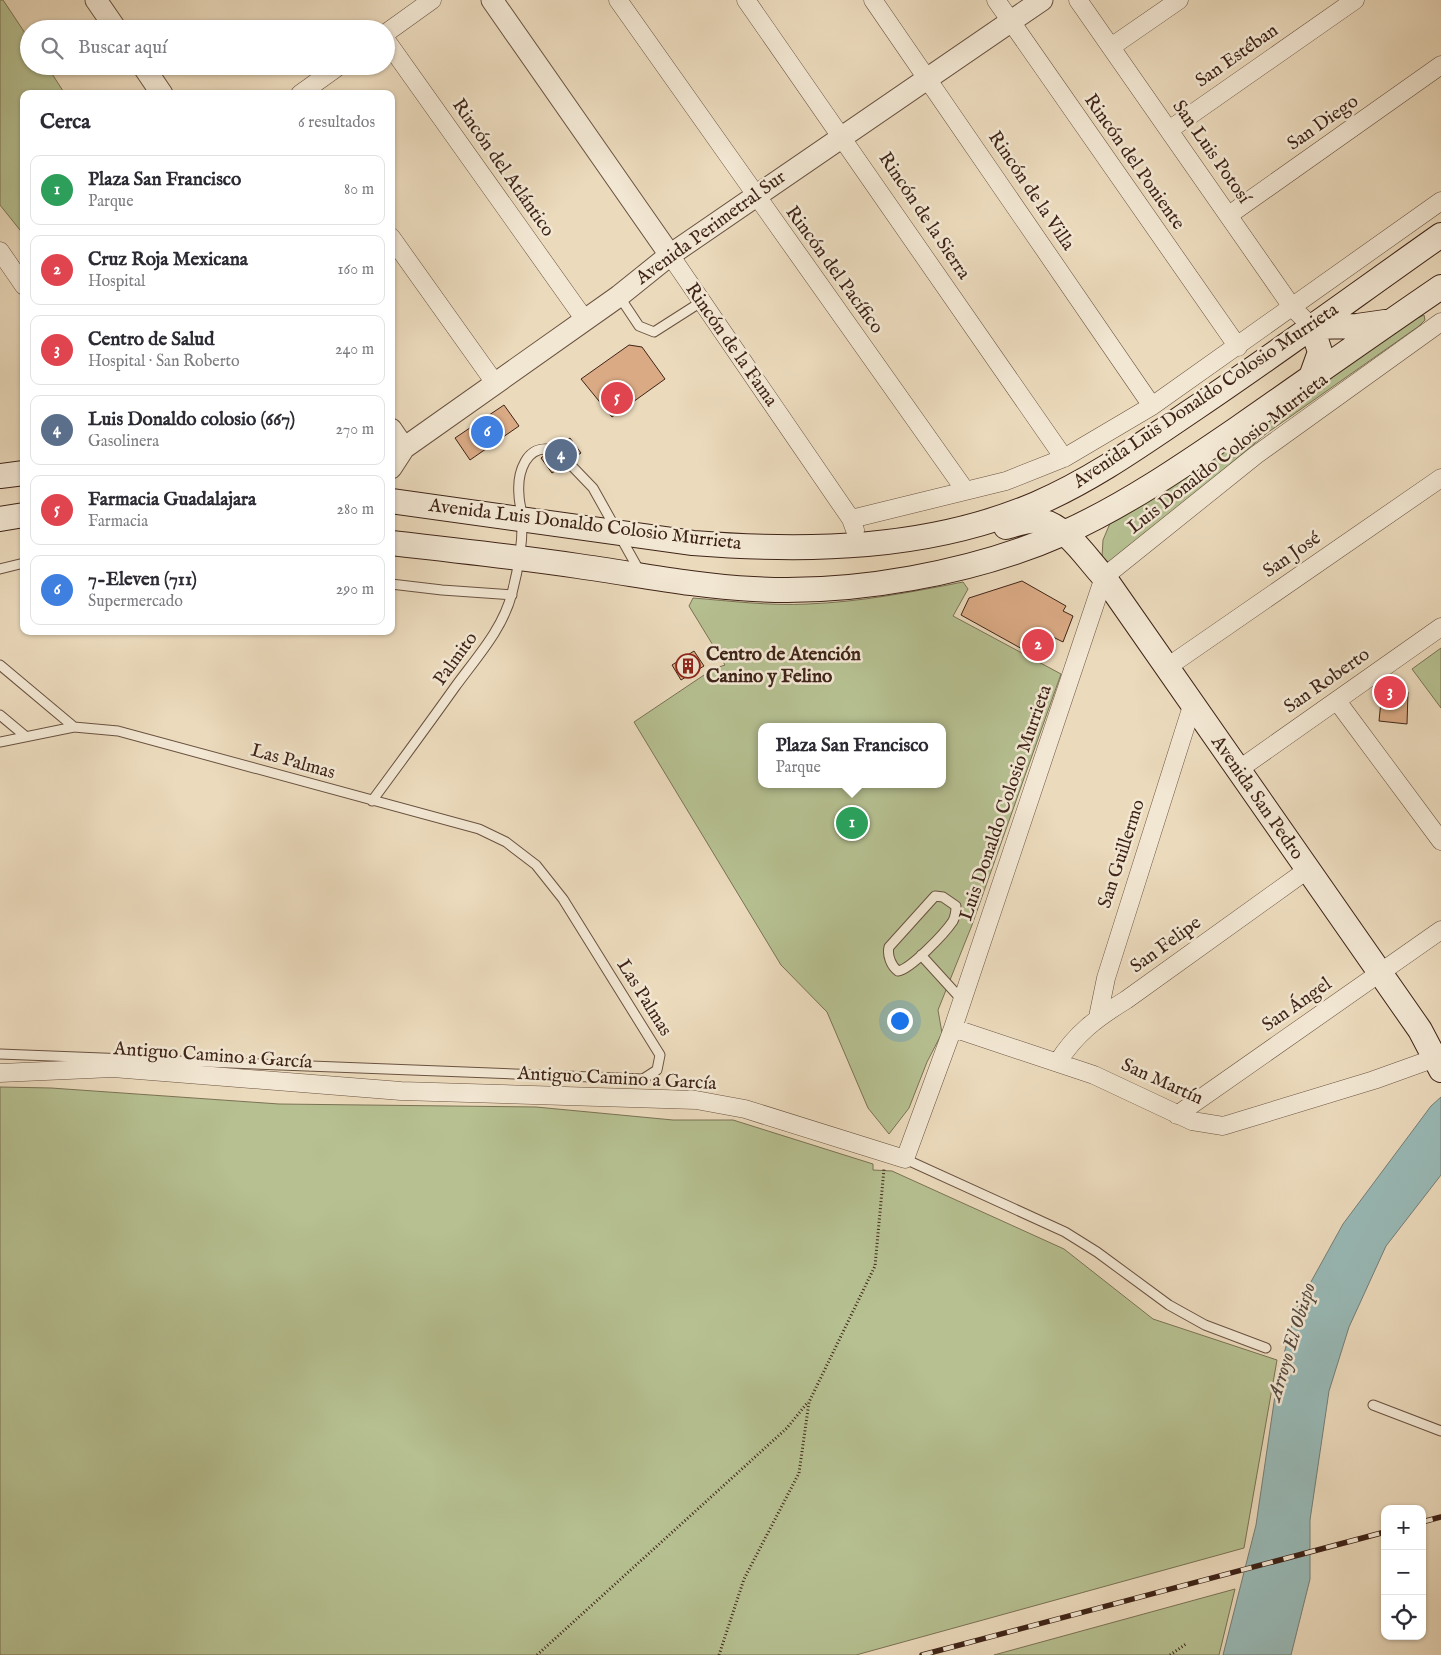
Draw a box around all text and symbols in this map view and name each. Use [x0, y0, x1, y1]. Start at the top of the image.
street label: San Estéban [1191, 19, 1283, 93]
search box [20, 20, 395, 75]
icon: search [38, 34, 66, 62]
text: Buscar aquí [78, 36, 167, 60]
street label: Rincón del Poniente [1078, 89, 1190, 235]
street label: San Diego [1283, 90, 1363, 156]
street label: Rincón del Atlántico [446, 94, 560, 242]
street label: San Luis Potosí [1167, 96, 1257, 210]
text: Cerca [40, 109, 90, 136]
text: 6 resultados [298, 113, 375, 133]
street label: Rincón de la Villa [982, 127, 1080, 256]
street label: Rincón de la Sierra [873, 148, 976, 285]
street label: Avenida Perimetral Sur [630, 166, 791, 291]
text: Plaza San Francisco [88, 168, 241, 192]
text: 1 [54, 180, 60, 200]
text: 80 m [344, 180, 374, 200]
text: Parque [88, 192, 134, 212]
street label: Rincón del Pacífico [780, 201, 888, 339]
text: Cruz Roja Mexicana [88, 248, 248, 272]
text: 2 [53, 260, 61, 280]
text: 160 m [338, 260, 374, 280]
text: Hospital [88, 272, 145, 292]
street label: Rincón de la Fama [679, 278, 783, 412]
street label: Avenida Luis Donaldo Colosio Murrieta [1069, 299, 1343, 493]
text: Centro de Salud [88, 328, 214, 352]
text: 3 [54, 340, 60, 360]
text: 240 m [335, 340, 374, 360]
text: Hospital · San Roberto [88, 352, 240, 372]
street label: Luis Donaldo Colosio Murrieta [1123, 369, 1333, 539]
pin: 5 [601, 379, 633, 417]
text: Luis Donaldo colosio (667) [88, 408, 295, 432]
pin: 6 [471, 413, 503, 451]
text: 4 [53, 420, 61, 440]
text: 270 m [335, 420, 374, 440]
text: Gasolinera [88, 432, 159, 452]
pin: 4 [545, 436, 577, 474]
text: Farmacia Guadalajara [88, 488, 256, 512]
street label: Avenida Luis Donaldo Colosio Murrieta [426, 494, 743, 556]
text: 5 [54, 500, 60, 520]
text: 280 m [337, 500, 374, 520]
text: Farmacia [88, 512, 148, 532]
street label: San José [1258, 526, 1326, 584]
text: 7-Eleven (711) [88, 568, 197, 592]
text: 6 [54, 580, 60, 600]
text: 290 m [336, 580, 374, 600]
text: Supermercado [88, 592, 183, 612]
pin: 2 [1022, 626, 1054, 664]
street label: Palmito [428, 627, 484, 691]
place label: Centro de Atención Canino y Felino [706, 643, 861, 689]
street label: San Roberto [1279, 643, 1375, 719]
building icon: Centro de Atención Canino y Felino [675, 653, 701, 679]
pin: 3 [1374, 673, 1406, 711]
street label: Luis Donaldo Colosio Murrieta [954, 681, 1058, 924]
popup [758, 723, 946, 788]
street label: Avenida San Pedro [1205, 730, 1309, 865]
text: Plaza San Francisco [775, 734, 929, 758]
street label: Las Palmas [248, 739, 338, 785]
text: Parque [775, 758, 821, 778]
street label: San Guillermo [1093, 796, 1151, 912]
pin: 1 [836, 804, 868, 842]
street label: San Felipe [1126, 911, 1206, 979]
street label: Las Palmas [611, 955, 677, 1041]
street label: San Ángel [1257, 971, 1337, 1038]
your location [887, 1008, 913, 1034]
street label: Antiguo Camino a García [112, 1037, 314, 1075]
street label: San Martín [1117, 1053, 1207, 1111]
street label: Antiguo Camino a García [516, 1062, 718, 1096]
water label: Arroyo El Obispo [1262, 1280, 1322, 1406]
map controls [1381, 1505, 1426, 1640]
button: + [1381, 1505, 1426, 1550]
button: − [1381, 1550, 1426, 1595]
button: locate [1381, 1595, 1426, 1640]

